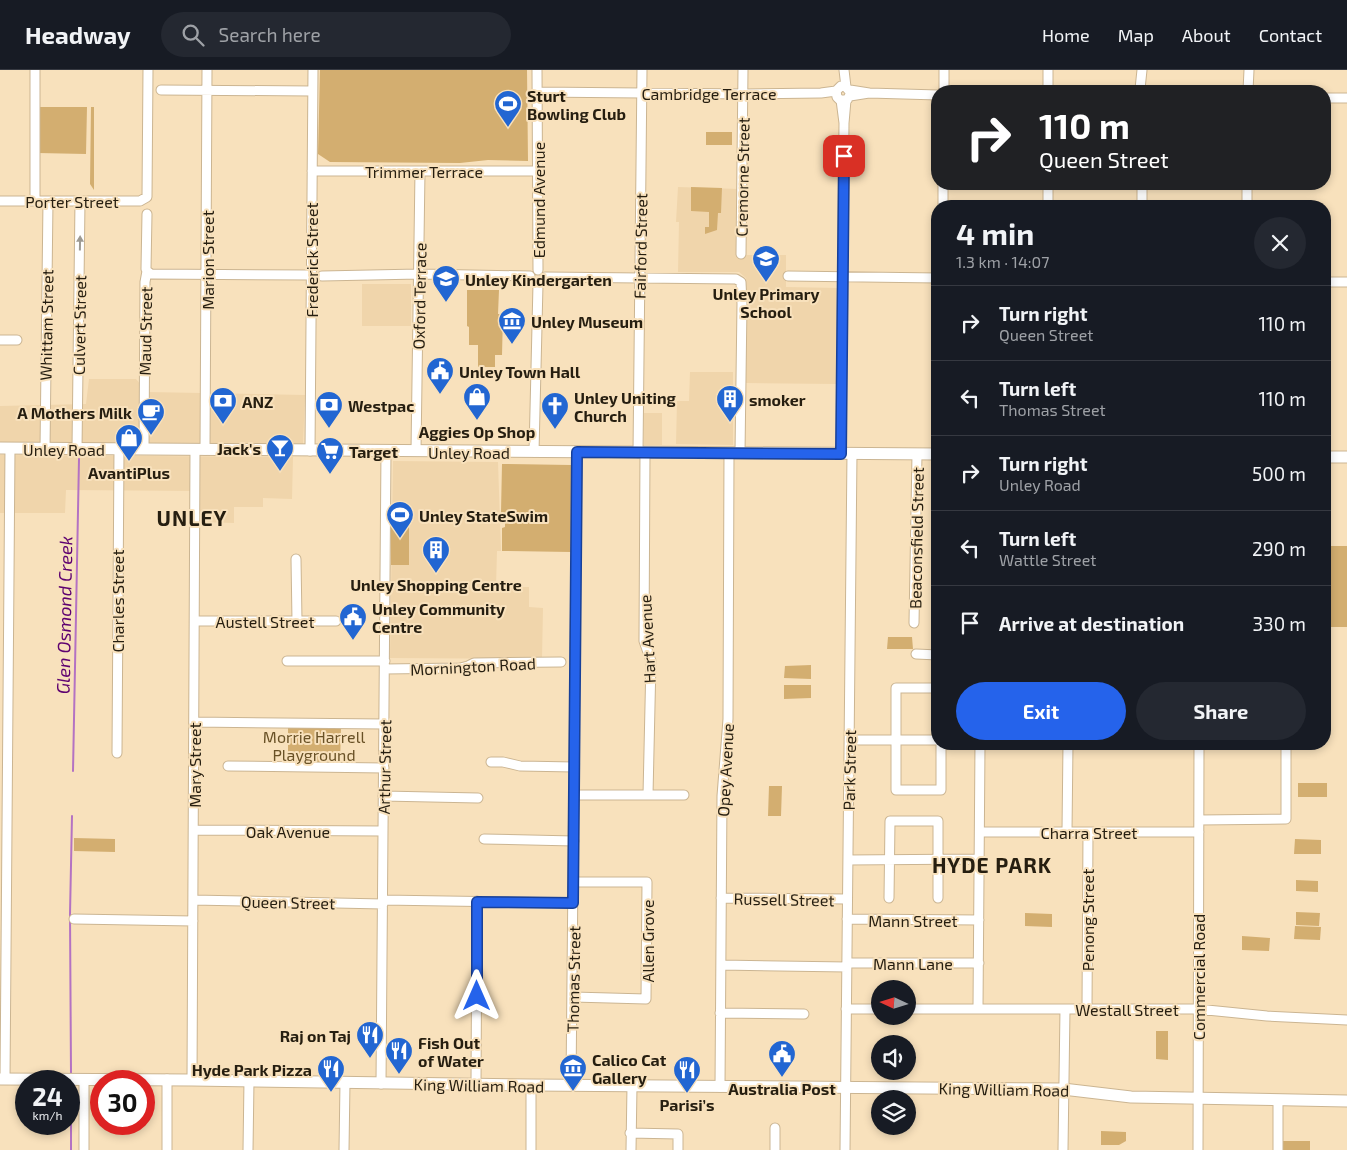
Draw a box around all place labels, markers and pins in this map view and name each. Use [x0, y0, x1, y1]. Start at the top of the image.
place label: Sturt Bowling Club [527, 86, 626, 123]
sports icon: Sturt Bowling Club [493, 89, 523, 128]
pin [823, 135, 865, 177]
school or university icon: Unley Primary School [751, 244, 781, 283]
school or university icon: Unley Kindergarten [431, 264, 461, 303]
place label: Unley Kindergarten [465, 270, 612, 290]
place label: Unley Primary School [712, 284, 820, 321]
museum icon: Unley Museum [497, 306, 527, 345]
place label: Unley Museum [531, 312, 643, 332]
public building icon: Unley Town Hall [425, 356, 455, 395]
place label: Unley Town Hall [459, 362, 581, 382]
shop icon: Aggies Op Shop [462, 382, 492, 421]
building icon: smoker [715, 384, 745, 423]
bank icon: ANZ [208, 386, 238, 425]
place label: Unley Uniting Church [574, 388, 677, 425]
bank icon: Westpac [314, 390, 344, 429]
place label: smoker [749, 390, 806, 409]
church icon: Unley Uniting Church [540, 391, 570, 430]
place label: ANZ [242, 392, 273, 411]
place label: Westpac [348, 396, 414, 415]
cafe icon: A Mothers Milk [136, 397, 166, 436]
place label: A Mothers Milk [17, 403, 132, 422]
place label: Aggies Op Shop [419, 422, 535, 441]
shop icon: AvantiPlus [114, 423, 144, 462]
bar icon: Jack's [265, 433, 295, 472]
supermarket icon: Target [315, 436, 345, 475]
place label: Jack's [217, 439, 261, 458]
place label: Target [349, 442, 398, 461]
place label: AvantiPlus [88, 463, 170, 482]
sports icon: Unley StateSwim [385, 500, 415, 539]
place label: Unley StateSwim [419, 506, 548, 526]
building icon: Unley Shopping Centre [421, 535, 451, 574]
place label: Unley Shopping Centre [350, 575, 522, 595]
place label: Unley Community Centre [372, 599, 505, 636]
public building icon: Unley Community Centre [338, 602, 368, 641]
restaurant icon: Raj on Taj [355, 1020, 385, 1059]
place label: Raj on Taj [280, 1026, 351, 1045]
place label: Fish Out of Water [418, 1033, 484, 1070]
restaurant icon: Fish Out of Water [384, 1036, 414, 1075]
public building icon: Australia Post [767, 1039, 797, 1078]
place label: Calico Cat Gallery [592, 1050, 667, 1088]
museum icon: Calico Cat Gallery [558, 1053, 588, 1092]
restaurant icon: Hyde Park Pizza [316, 1054, 346, 1093]
restaurant icon: Parisi’s [672, 1055, 702, 1094]
place label: Hyde Park Pizza [192, 1060, 312, 1080]
place label: Australia Post [728, 1079, 836, 1098]
place label: Parisi’s [660, 1095, 714, 1114]

